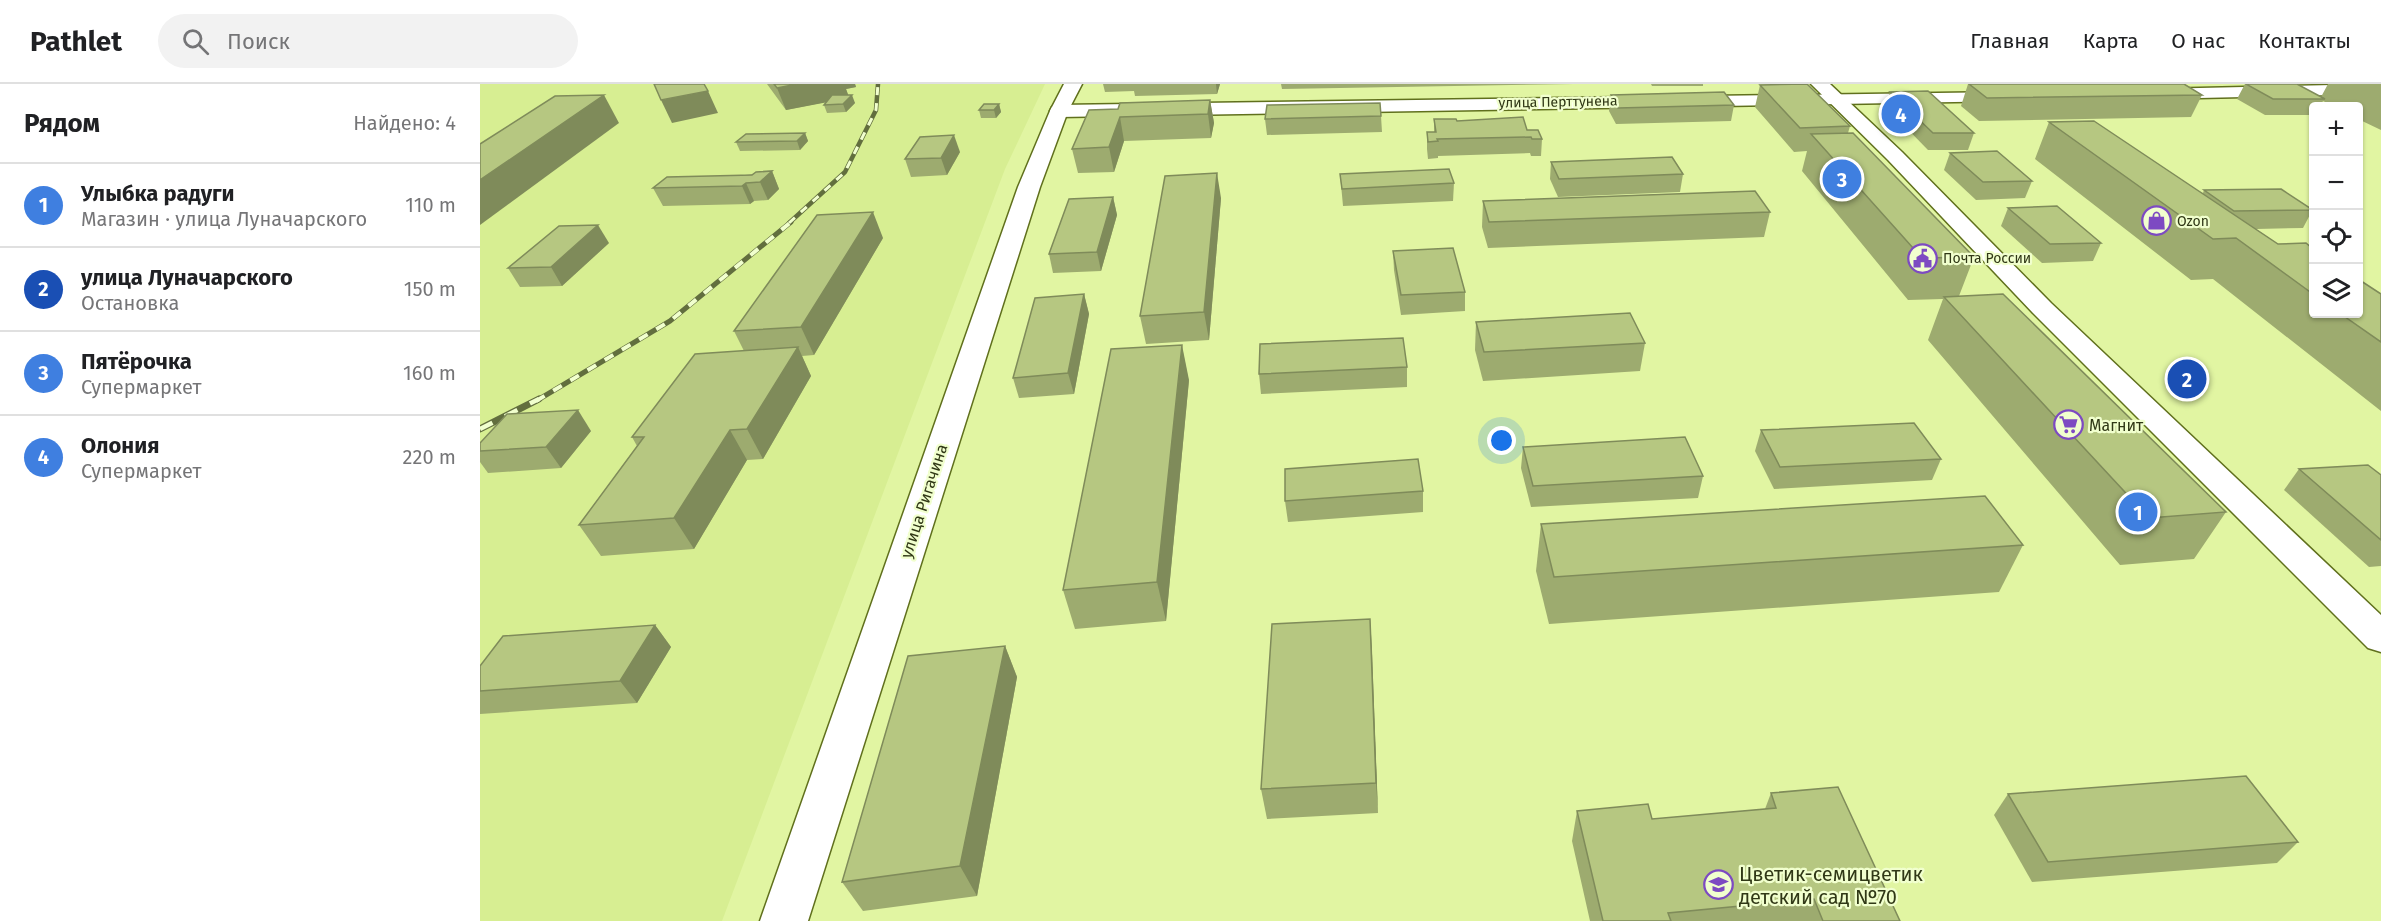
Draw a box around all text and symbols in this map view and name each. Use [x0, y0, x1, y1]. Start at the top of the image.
search box [158, 14, 578, 68]
text: Pathlet [30, 25, 122, 58]
icon: search [179, 25, 212, 58]
text: Поиск [227, 28, 290, 55]
text: Главная [1970, 28, 2050, 54]
text: Карта [2083, 28, 2138, 54]
text: О нас [2171, 28, 2225, 54]
text: Контакты [2258, 28, 2351, 54]
street label: улица Перттунена [1498, 92, 1618, 112]
pin: 4 [1882, 92, 1920, 136]
map controls [2309, 102, 2363, 318]
button: + [2309, 102, 2363, 156]
text: Рядом [24, 108, 100, 139]
text: Найдено: 4 [353, 111, 456, 135]
pin: 3 [1822, 156, 1862, 202]
button: − [2309, 156, 2363, 210]
text: Улыбка радуги [81, 180, 235, 207]
text: 1 [39, 193, 48, 217]
text: 110 m [405, 193, 456, 217]
shop icon: Ozon [2140, 205, 2172, 237]
text: Магазин · улица Луначарского [81, 207, 367, 231]
button: locate [2309, 210, 2363, 264]
place label: Ozon [2177, 213, 2209, 230]
public building icon: Почта России [1906, 242, 1938, 274]
place label: Почта России [1943, 250, 2031, 267]
text: улица Луначарского [81, 264, 293, 291]
button: layers [2309, 264, 2363, 318]
text: 2 [38, 277, 49, 301]
text: 150 m [404, 277, 456, 301]
text: Остановка [81, 291, 179, 315]
text: Пятёрочка [81, 348, 192, 375]
pin: 2 [2168, 356, 2206, 402]
text: 3 [38, 361, 49, 385]
text: 160 m [403, 361, 456, 385]
text: Супермаркет [81, 375, 201, 399]
supermarket icon: Магнит [2052, 409, 2084, 441]
place label: Магнит [2089, 416, 2144, 435]
your location [1487, 426, 1516, 455]
text: Олония [81, 432, 159, 459]
street label: улица Ригачина [897, 441, 951, 561]
text: 4 [38, 445, 49, 469]
text: 220 m [403, 445, 456, 469]
text: Супермаркет [81, 459, 201, 483]
pin: 1 [2118, 490, 2158, 534]
place label: Цветик-семицветик детский сад №70 [1739, 862, 1923, 909]
school or university icon: Цветик-семицветик детский сад №70 [1702, 869, 1734, 901]

